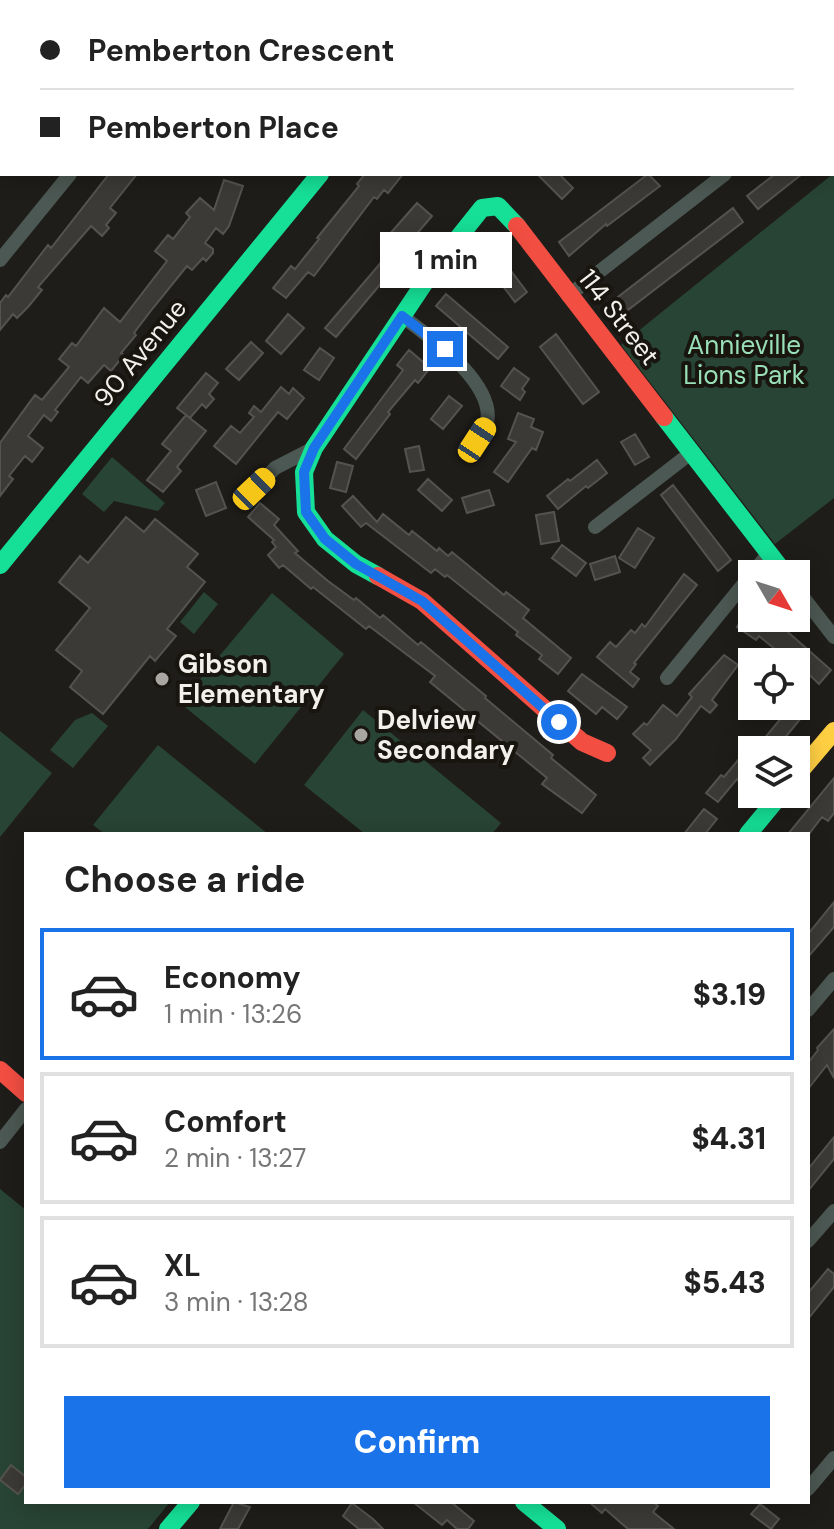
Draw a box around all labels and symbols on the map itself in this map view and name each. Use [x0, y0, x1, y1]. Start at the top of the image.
callout: 1 min [379, 233, 511, 289]
street label: 114 Street [571, 262, 667, 372]
street label: 90 Avenue [86, 292, 194, 414]
park label: Annieville Lions Park [683, 328, 805, 392]
route end [427, 331, 463, 367]
car [454, 413, 500, 467]
car [228, 464, 280, 514]
north arrow [738, 560, 810, 632]
place label: Gibson Elementary [178, 647, 325, 711]
marker: Gibson Elementary [153, 670, 171, 688]
place label: Delview Secondary [377, 703, 515, 767]
route start [541, 704, 577, 740]
marker: Delview Secondary [352, 726, 370, 744]

